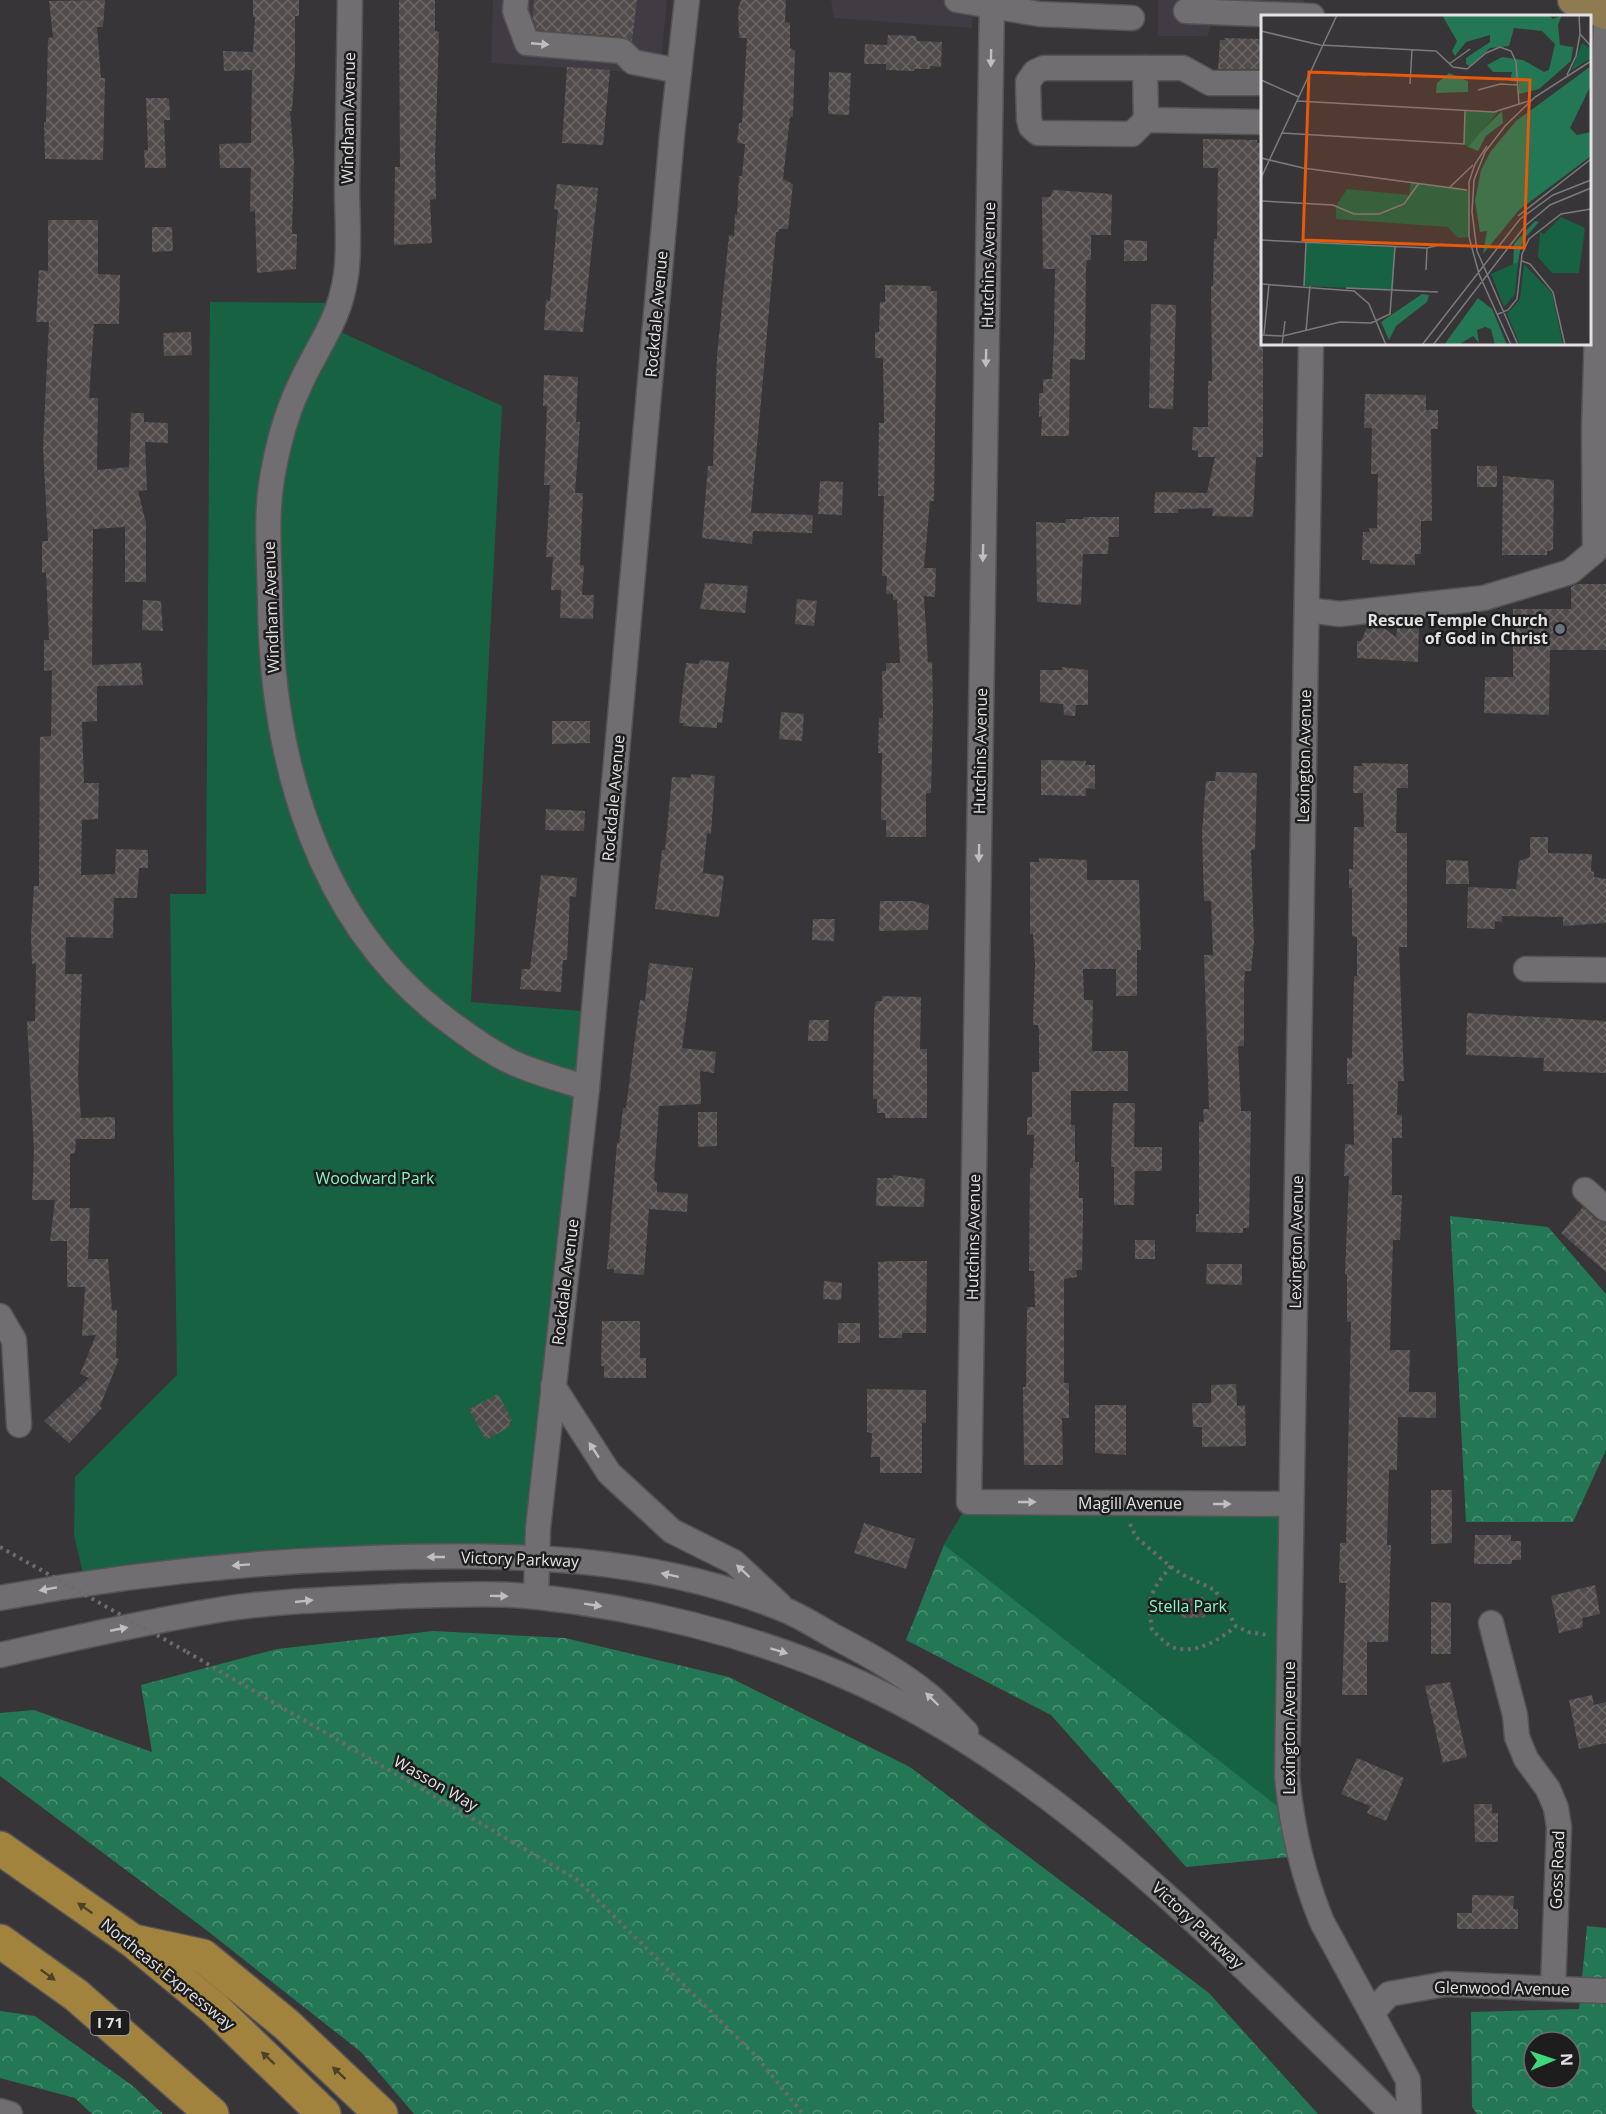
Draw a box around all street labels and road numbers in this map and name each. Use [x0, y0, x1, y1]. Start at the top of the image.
street label: Windham Avenue [336, 52, 360, 184]
street label: Hutchins Avenue [976, 202, 1000, 328]
street label: Rockdale Avenue [640, 250, 672, 378]
street label: Windham Avenue [258, 541, 284, 673]
street label: Hutchins Avenue [968, 688, 992, 814]
street label: Lexington Avenue [1292, 689, 1316, 823]
street label: Rockdale Avenue [597, 734, 629, 862]
street label: Hutchins Avenue [961, 1174, 985, 1300]
street label: Lexington Avenue [1284, 1175, 1308, 1309]
street label: Rockdale Avenue [546, 1218, 584, 1346]
street label: Magill Avenue [1078, 1492, 1182, 1514]
street label: Victory Parkway [461, 1546, 580, 1572]
street label: Lexington Avenue [1278, 1661, 1300, 1795]
street label: Wasson Way [390, 1750, 483, 1817]
street label: Goss Road [1545, 1830, 1569, 1910]
street label: Victory Parkway [1147, 1877, 1249, 1974]
street label: Northeast Expressway [96, 1913, 240, 2035]
street label: Glenwood Avenue [1434, 1976, 1570, 2000]
road number: I 71 [90, 2011, 130, 2035]

